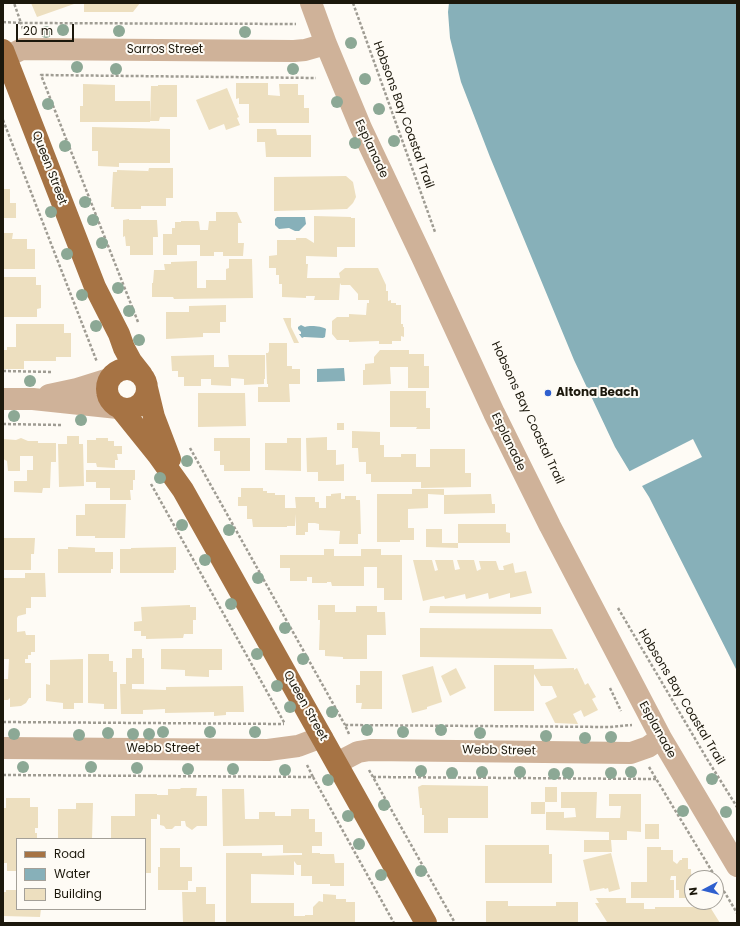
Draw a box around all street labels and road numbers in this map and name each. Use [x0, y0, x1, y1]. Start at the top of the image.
street label: Hobsons Bay Coastal Trail [370, 39, 436, 191]
street label: Sarros Street [127, 43, 203, 57]
street label: Esplanade [351, 117, 391, 181]
street label: Queen Street [28, 129, 70, 207]
street label: Hobsons Bay Coastal Trail [488, 339, 566, 487]
street label: Esplanade [488, 411, 528, 473]
street label: Hobsons Bay Coastal Trail [635, 627, 727, 767]
street label: Queen Street [280, 668, 330, 744]
street label: Esplanade [635, 699, 679, 761]
street label: Webb Street [126, 742, 200, 756]
street label: Webb Street [462, 743, 536, 759]

